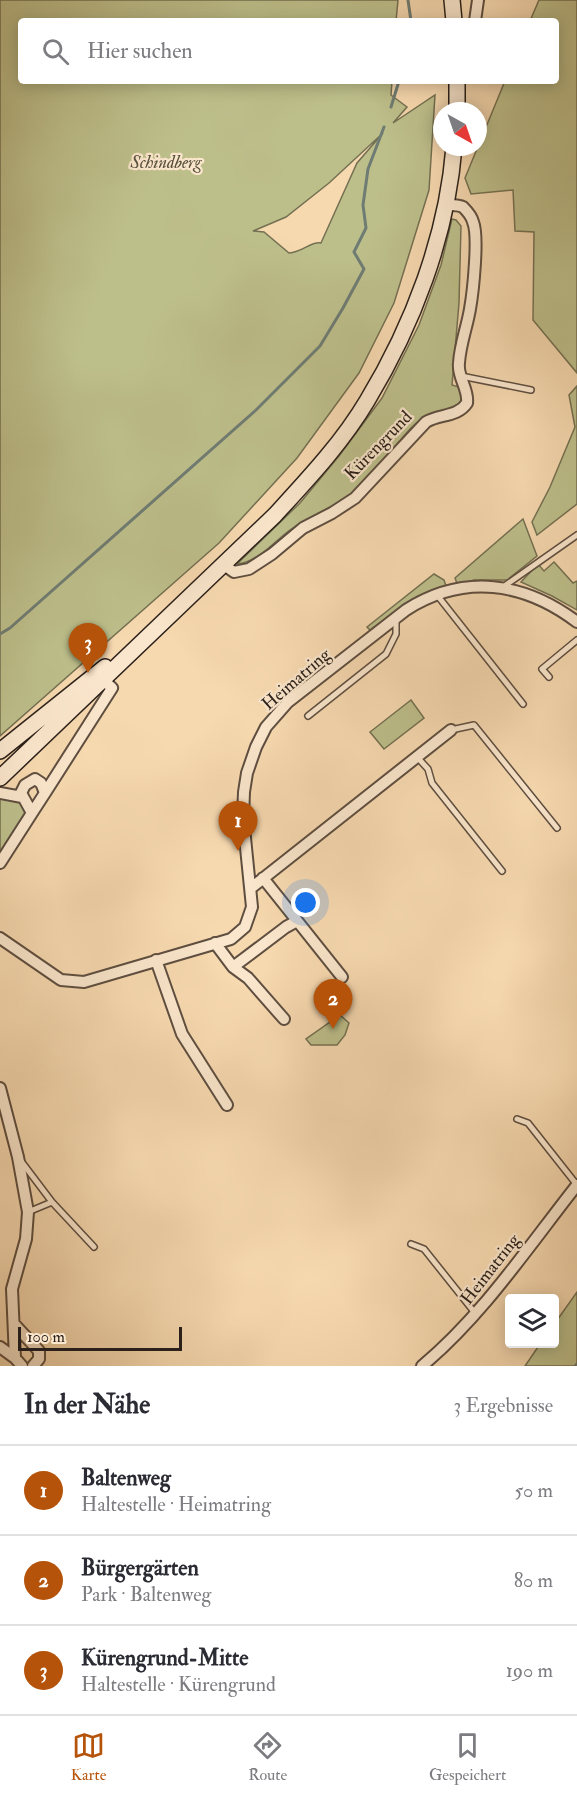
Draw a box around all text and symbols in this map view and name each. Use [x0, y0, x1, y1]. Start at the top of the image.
search box [18, 18, 559, 84]
icon: search [39, 35, 72, 68]
text: Hier suchen [87, 37, 193, 65]
north arrow [433, 102, 487, 156]
park label: Schindberg [129, 151, 203, 174]
street label: Kürengrund [340, 406, 417, 485]
pin: 3 [68, 624, 107, 673]
street label: Heimatring [257, 642, 336, 716]
pin: 1 [218, 802, 258, 851]
your location [291, 888, 320, 917]
pin: 2 [314, 980, 352, 1029]
street label: Heimatring [456, 1228, 526, 1309]
map controls [505, 1294, 559, 1348]
button: layers [505, 1294, 559, 1348]
scale bar [18, 1324, 182, 1352]
text: 100 m [27, 1327, 65, 1347]
text: In der Nähe [24, 1389, 150, 1421]
text: 3 Ergebnisse [454, 1393, 553, 1418]
text: Baltenweg [81, 1464, 171, 1492]
text: 1 [40, 1478, 47, 1503]
text: 50 m [514, 1478, 553, 1503]
text: Haltestelle · Heimatring [81, 1492, 271, 1517]
text: Bürgergärten [81, 1554, 199, 1582]
text: 2 [38, 1568, 49, 1593]
text: 80 m [514, 1568, 553, 1593]
text: Park · Baltenweg [81, 1582, 211, 1607]
text: Kürengrund-Mitte [81, 1644, 248, 1672]
text: 3 [40, 1658, 47, 1683]
text: 190 m [506, 1658, 553, 1683]
text: Haltestelle · Kürengrund [81, 1672, 276, 1697]
tab: Karte [71, 1729, 106, 1785]
tab: Route [248, 1729, 287, 1785]
tab: Gespeichert [429, 1729, 506, 1785]

